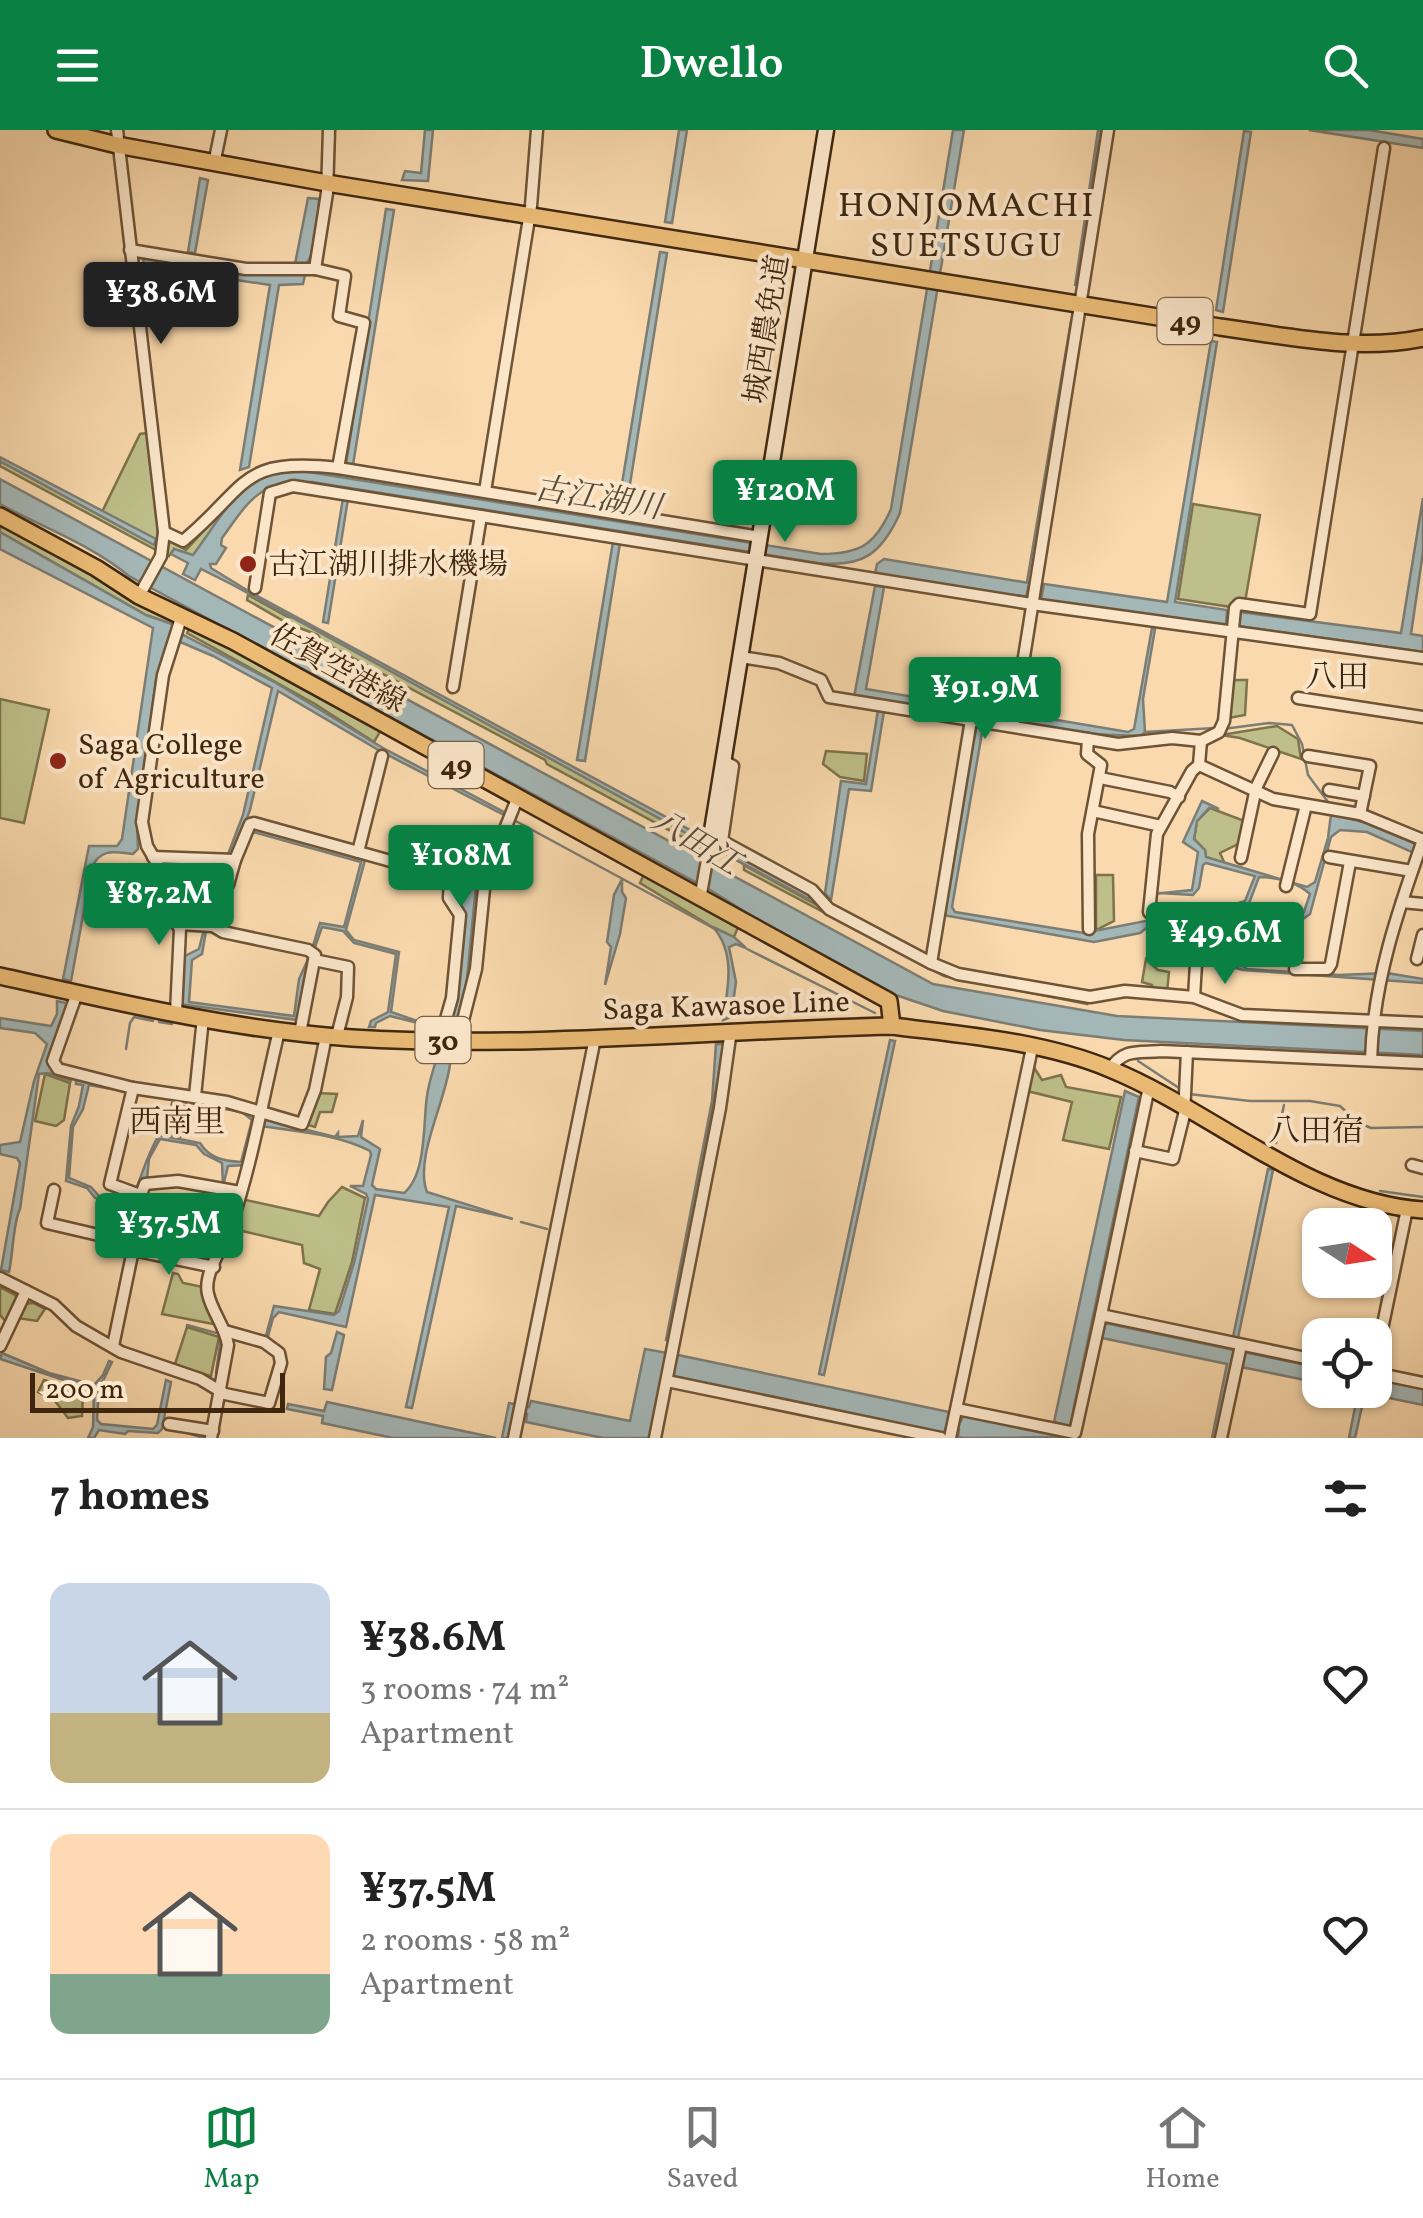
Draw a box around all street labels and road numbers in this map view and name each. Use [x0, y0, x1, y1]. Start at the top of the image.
street label: 城西農免道 [736, 252, 800, 407]
road number: 49 [1158, 298, 1212, 344]
street label: 佐賀空港線 [261, 615, 413, 724]
road number: 49 [428, 742, 484, 788]
street label: Saga Kawasoe Line [602, 982, 850, 1032]
road number: 30 [416, 1017, 470, 1063]

